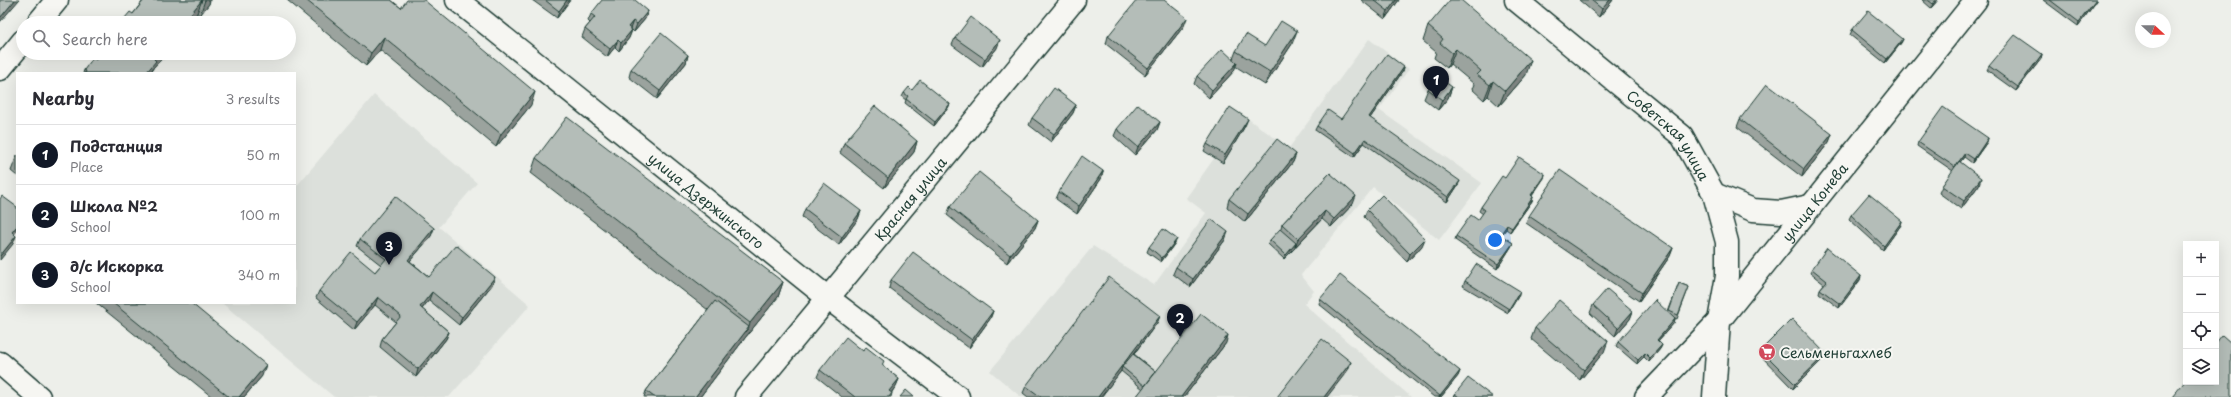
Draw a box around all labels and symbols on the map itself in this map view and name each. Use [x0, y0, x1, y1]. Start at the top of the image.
north arrow [2135, 12, 2171, 48]
pin: 1 [1423, 66, 1449, 99]
street label: Советская улица [1622, 85, 1715, 184]
street label: улица Дзержинского [644, 147, 769, 254]
street label: Красная улица [869, 152, 951, 245]
street label: улица Конева [1776, 158, 1853, 246]
your location [1485, 230, 1505, 250]
pin: 3 [376, 232, 402, 265]
pin: 2 [1167, 304, 1193, 337]
supermarket icon: Сельменьгахлеб [1757, 342, 1777, 362]
place label: Сельменьгахлеб [1780, 342, 1892, 363]

